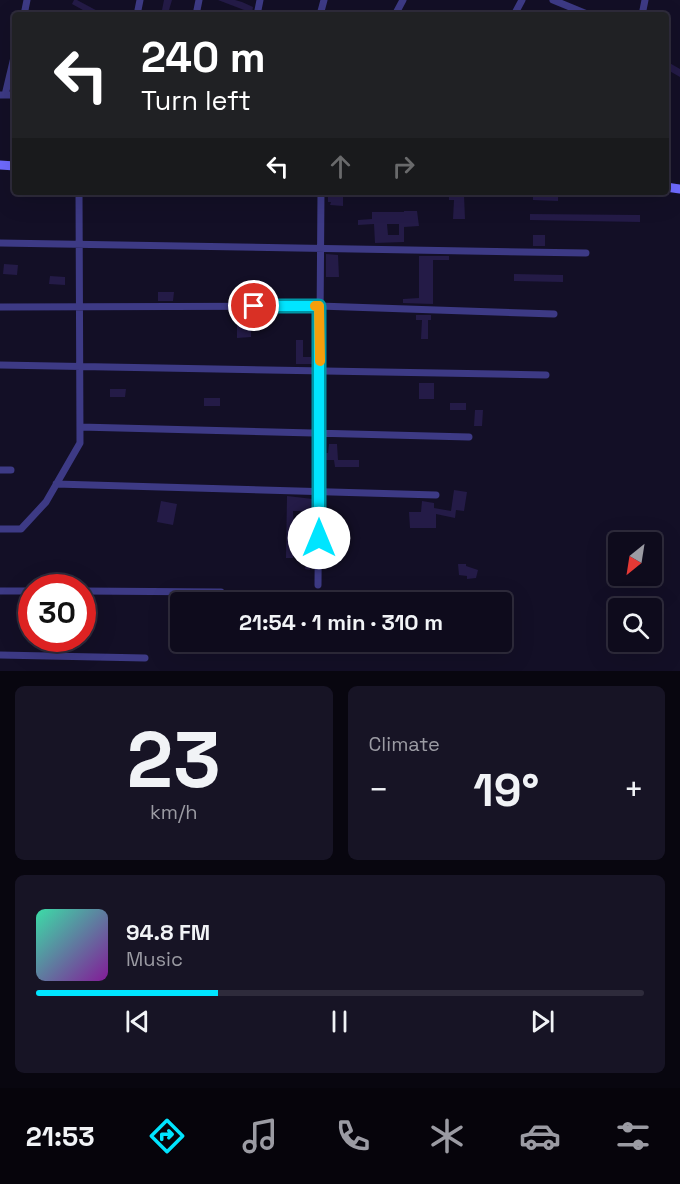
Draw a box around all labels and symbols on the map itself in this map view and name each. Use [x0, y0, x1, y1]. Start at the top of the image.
pin [228, 280, 279, 331]
position arrow [287, 506, 351, 570]
north arrow [608, 532, 662, 586]
speed limit sign: 30 [18, 574, 96, 652]

